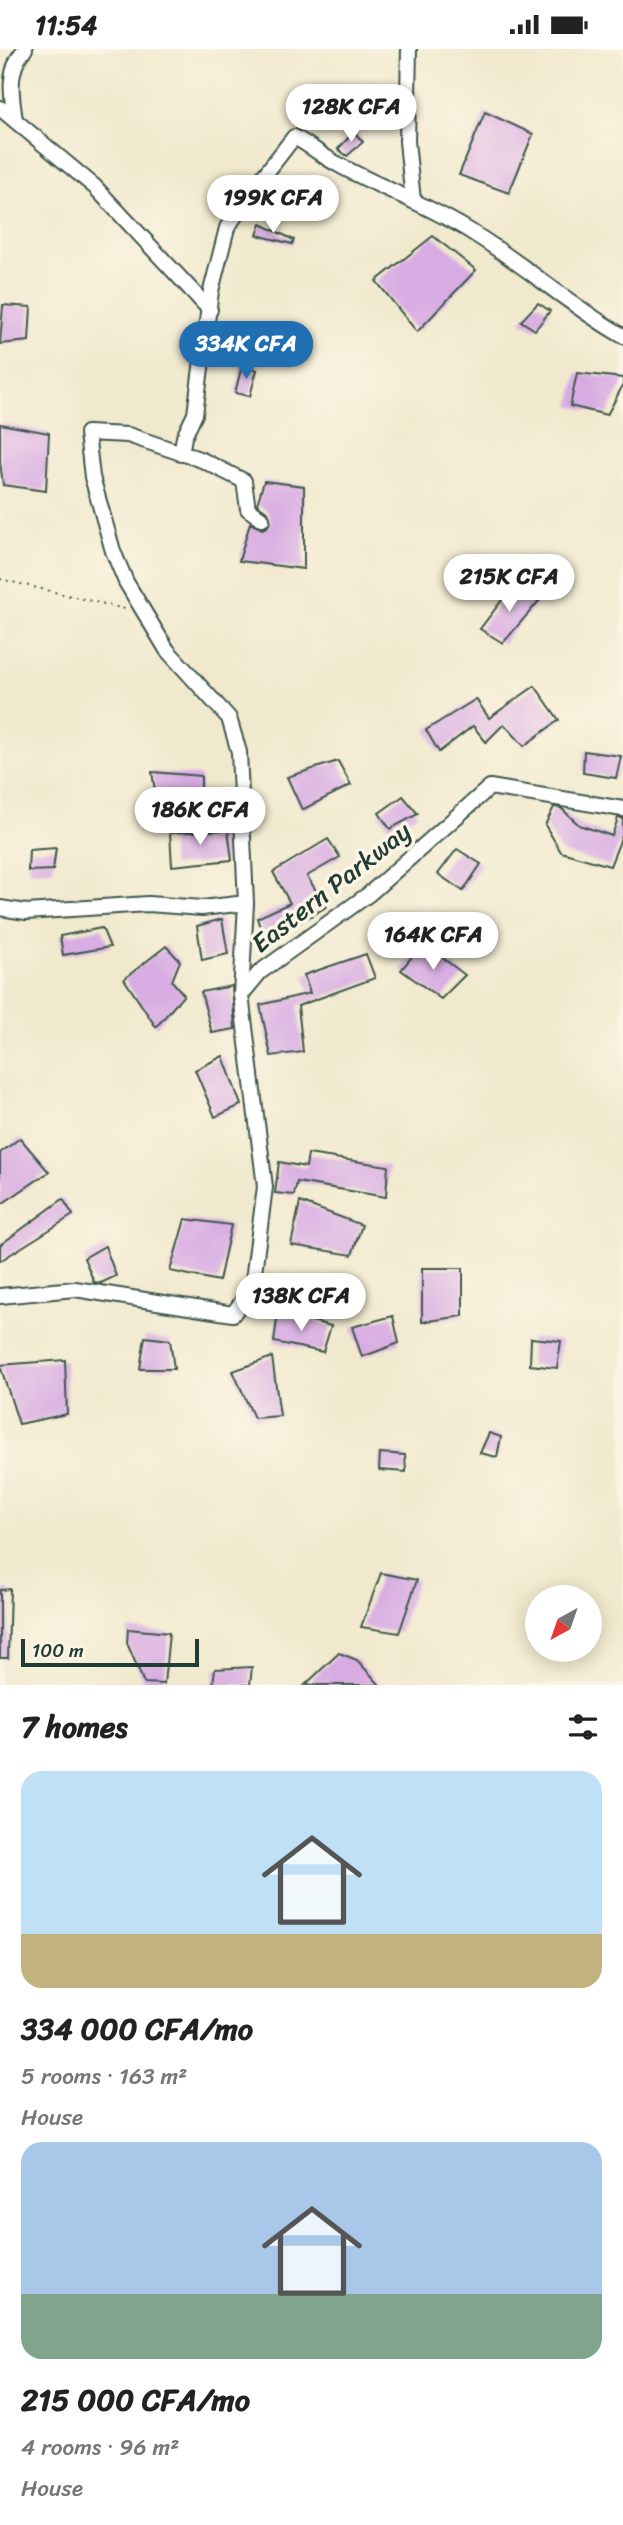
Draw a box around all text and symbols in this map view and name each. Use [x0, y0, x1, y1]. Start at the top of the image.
text: 11:54 [35, 2, 97, 48]
pin: 128K CFA [279, 85, 423, 144]
text: 128K CFA [302, 86, 400, 127]
pin: 199K CFA [201, 176, 345, 235]
text: 199K CFA [223, 177, 323, 218]
pin: 334K CFA [174, 321, 318, 381]
text: 334K CFA [195, 323, 297, 364]
pin: 215K CFA [437, 554, 581, 614]
text: 215K CFA [459, 556, 559, 597]
pin: 186K CFA [128, 787, 272, 847]
text: 186K CFA [151, 789, 249, 830]
street label: Eastern Parkway [241, 809, 422, 965]
pin: 164K CFA [361, 913, 505, 972]
text: 164K CFA [383, 914, 483, 955]
pin: 138K CFA [229, 1273, 373, 1333]
text: 138K CFA [252, 1275, 350, 1316]
north arrow [525, 1585, 602, 1663]
map controls [525, 1585, 602, 1662]
text: 100 m [32, 1634, 84, 1667]
scale bar [21, 1636, 200, 1668]
text: 7 homes [21, 1700, 128, 1754]
icon: filters [564, 1708, 602, 1746]
icon: home [249, 1817, 375, 1943]
text: 334 000 CFA/mo [21, 2002, 253, 2056]
text: 5 rooms · 163 m² [21, 2056, 187, 2097]
text: House [21, 2097, 83, 2138]
icon: home [249, 2188, 375, 2314]
text: 215 000 CFA/mo [21, 2373, 250, 2427]
text: 4 rooms · 96 m² [21, 2427, 179, 2468]
text: House [21, 2468, 83, 2509]

